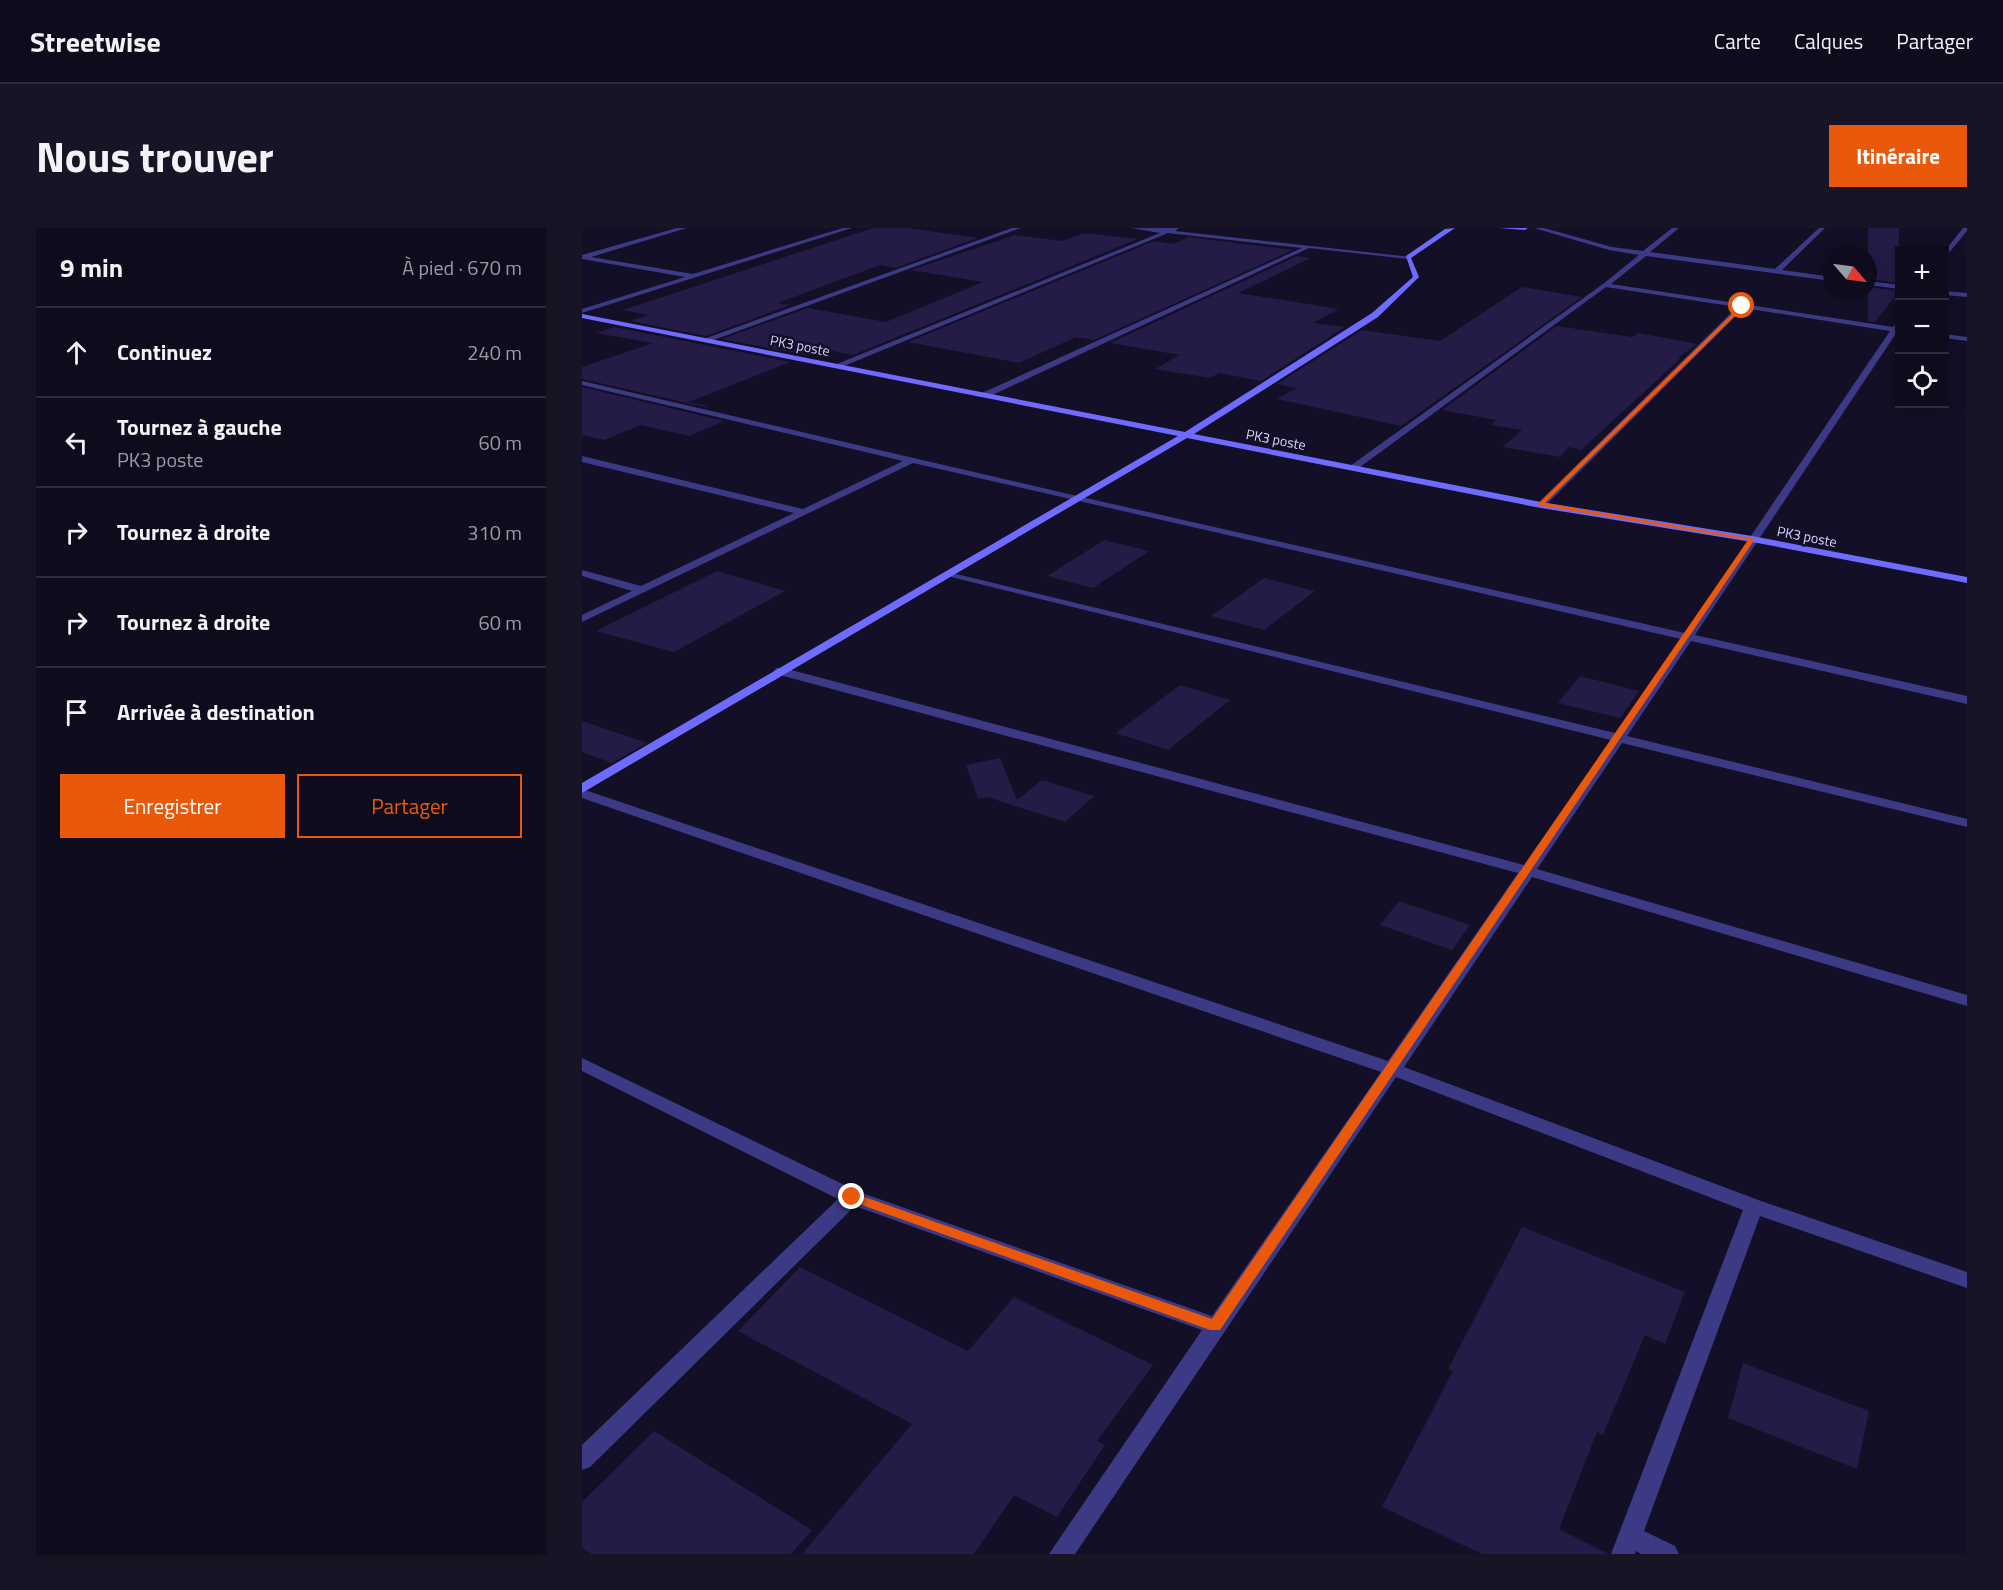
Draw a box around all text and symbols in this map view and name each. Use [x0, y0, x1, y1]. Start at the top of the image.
text: Streetwise [30, 20, 161, 63]
text: Carte [1714, 25, 1761, 57]
text: Calques [1794, 25, 1863, 57]
text: Partager [1896, 25, 1973, 57]
text: Nous trouver [36, 124, 274, 188]
button: Itinéraire [1829, 125, 1967, 187]
north arrow [1823, 246, 1877, 300]
map controls [1895, 246, 1949, 408]
button: + [1895, 246, 1949, 300]
text: 9 min [60, 248, 123, 287]
text: À pied · 670 m [402, 252, 522, 283]
route start [1728, 292, 1754, 318]
button: − [1895, 300, 1949, 354]
street label: PK3 poste [768, 329, 832, 361]
text: Continuez [117, 335, 212, 369]
icon: ahead [60, 336, 93, 369]
text: 240 m [467, 337, 522, 368]
button: locate [1895, 354, 1949, 408]
text: Tournez à gauche [117, 410, 282, 444]
street label: PK3 poste [1244, 423, 1308, 455]
icon: left [60, 426, 93, 459]
text: 60 m [478, 427, 522, 458]
text: PK3 poste [117, 444, 203, 475]
text: Tournez à droite [117, 515, 270, 549]
icon: right [60, 516, 93, 549]
text: 310 m [467, 517, 522, 548]
street label: PK3 poste [1775, 520, 1839, 552]
text: Tournez à droite [117, 605, 270, 639]
icon: right [60, 606, 93, 639]
text: 60 m [478, 607, 522, 638]
text: Arrivée à destination [117, 695, 315, 729]
icon: arrive [60, 696, 93, 729]
button: Enregistrer [60, 774, 285, 838]
button: Partager [297, 774, 522, 838]
route end [838, 1183, 864, 1209]

